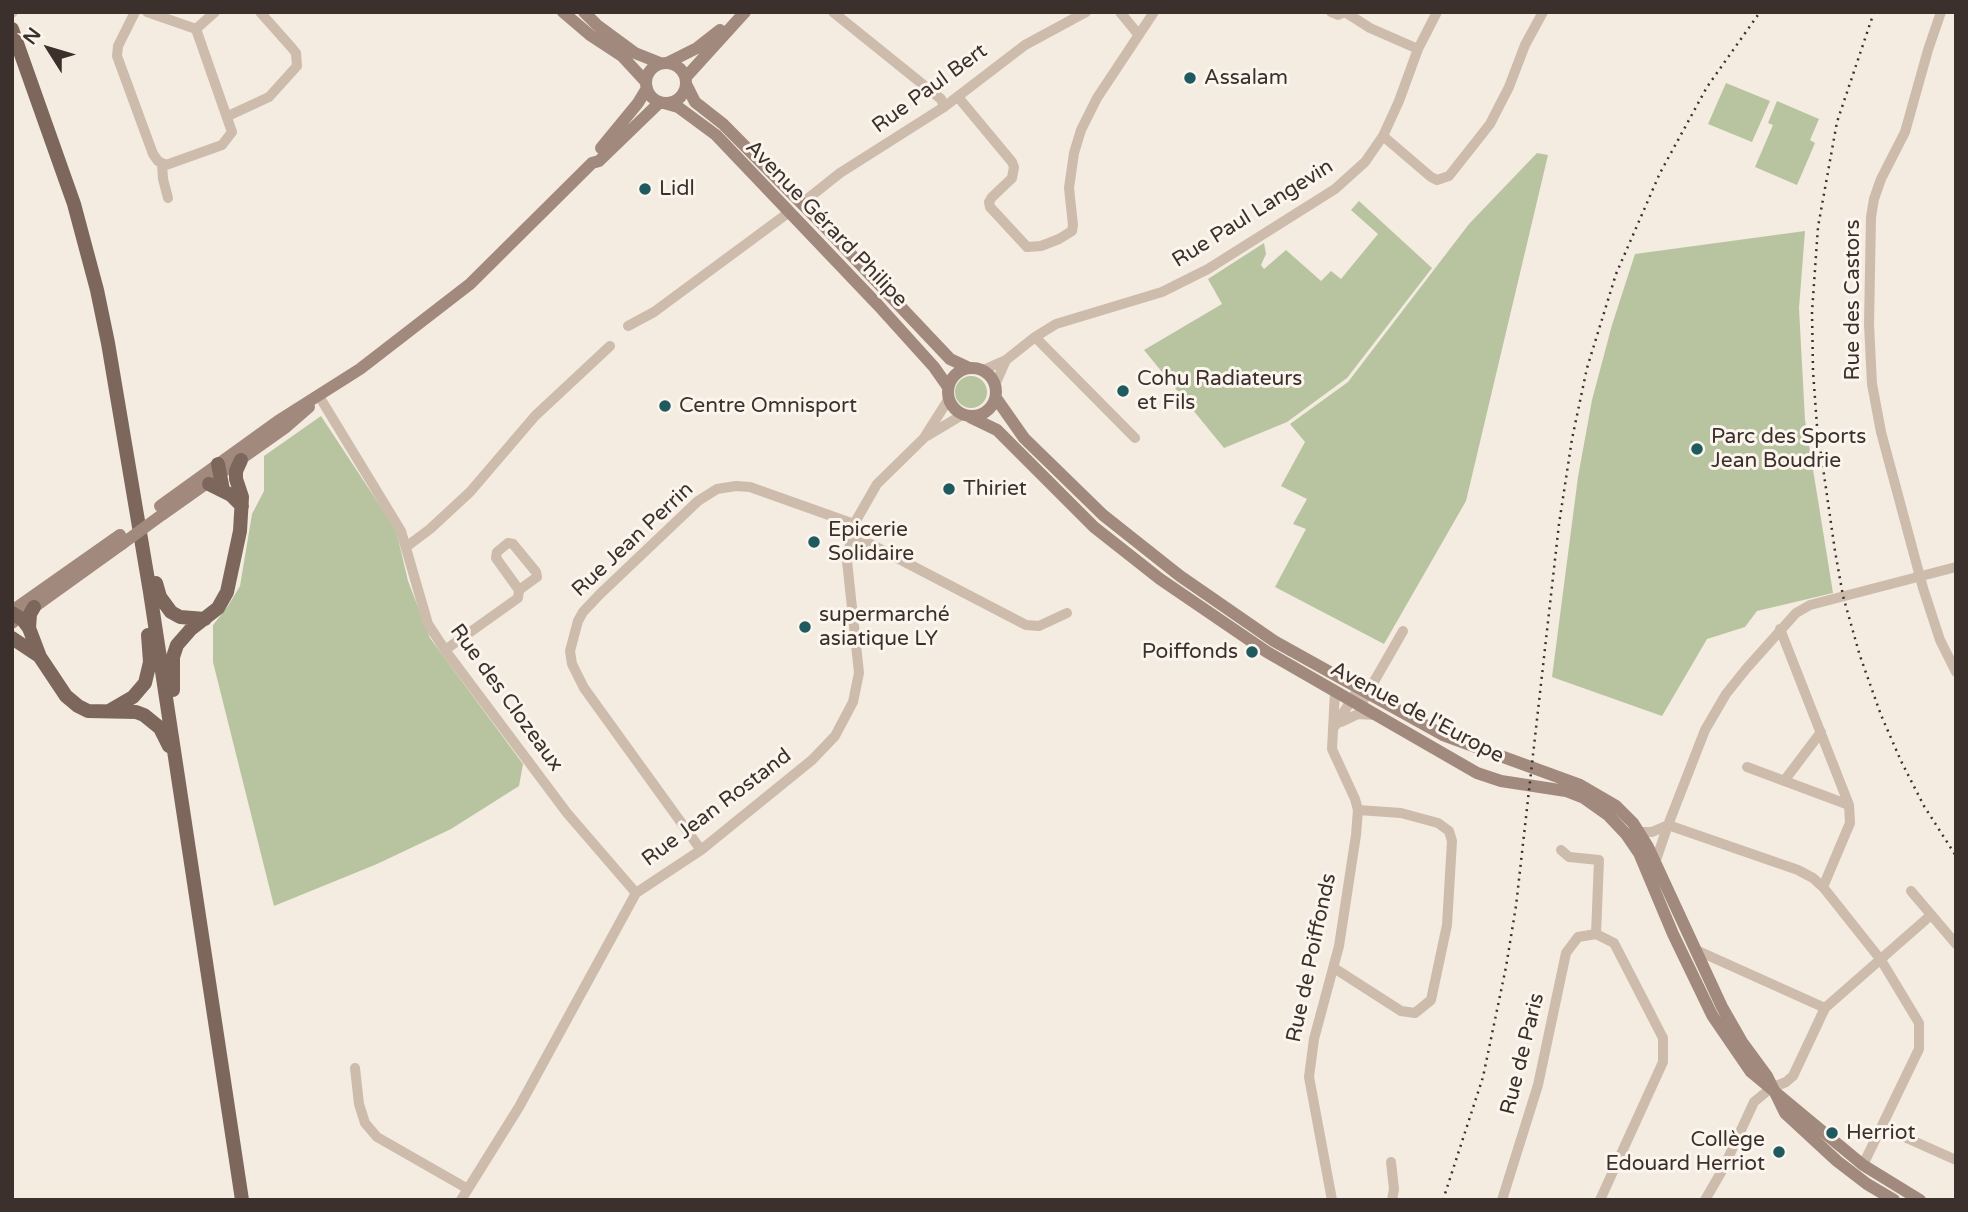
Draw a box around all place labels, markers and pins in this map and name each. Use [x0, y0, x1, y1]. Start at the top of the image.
place label: Assalam [1204, 65, 1288, 91]
marker: Assalam [1182, 70, 1198, 86]
place label: Lidl [659, 176, 695, 202]
marker: Lidl [637, 181, 653, 197]
place label: Cohu Radiateurs et Fils [1137, 366, 1302, 416]
marker: Cohu Radiateurs et Fils [1115, 383, 1131, 399]
place label: Centre Omnisport [679, 393, 857, 419]
marker: Centre Omnisport [657, 398, 673, 414]
place label: Parc des Sports Jean Boudrie [1711, 424, 1866, 474]
marker: Parc des Sports Jean Boudrie [1689, 441, 1705, 457]
place label: Thiriet [963, 476, 1027, 502]
marker: Thiriet [941, 481, 957, 497]
place label: Epicerie Solidaire [828, 517, 914, 567]
marker: Epicerie Solidaire [806, 534, 822, 550]
place label: supermarché asiatique LY [819, 602, 950, 652]
marker: supermarché asiatique LY [797, 619, 813, 635]
place label: Poiffonds [1142, 639, 1238, 665]
marker: Poiffonds [1244, 644, 1260, 660]
place label: Herriot [1846, 1120, 1915, 1146]
marker: Herriot [1824, 1125, 1840, 1141]
place label: Collège Edouard Herriot [1605, 1127, 1765, 1177]
marker: Collège Edouard Herriot [1771, 1144, 1787, 1160]

